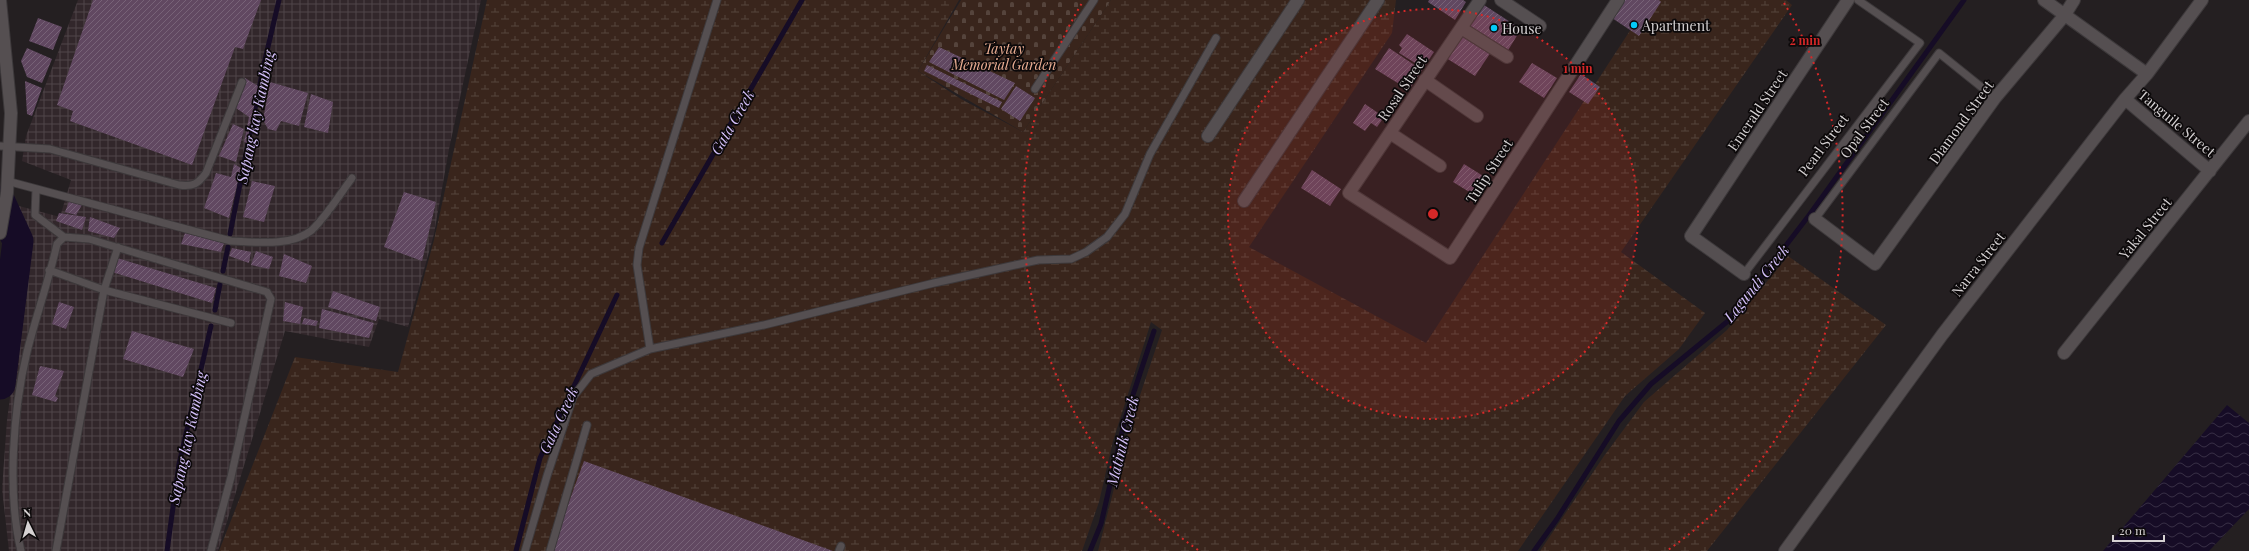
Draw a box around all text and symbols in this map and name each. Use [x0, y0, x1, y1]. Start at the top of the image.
place label: Apartment [1641, 16, 1711, 35]
place label: House [1502, 19, 1542, 38]
marker: Apartment [1629, 20, 1639, 30]
marker: House [1489, 23, 1499, 33]
text: 2 min [1790, 32, 1821, 48]
park label: Taytay Memorial Garden [951, 39, 1056, 74]
water label: Sapang kay Kambing [231, 47, 279, 186]
street label: Rosal Street [1373, 51, 1431, 124]
text: 1 min [1563, 60, 1593, 76]
street label: Emerald Street [1723, 65, 1792, 154]
street label: Diamond Street [1924, 76, 1998, 168]
street label: Tanguile Street [2134, 85, 2220, 162]
water label: Gata Creek [705, 86, 759, 158]
street label: Opal Street [1835, 93, 1893, 162]
street label: Pearl Street [1793, 109, 1853, 180]
street label: Tulip Street [1461, 134, 1517, 207]
street label: Yakal Street [2114, 192, 2176, 263]
centre of rings [1426, 207, 1440, 221]
street label: Narra Street [1947, 227, 2010, 300]
water label: Lagundi Creek [1718, 240, 1793, 327]
water label: Sapang kay Kambing [163, 368, 211, 507]
water label: Gata Creek [534, 383, 582, 457]
water label: Matinik Creek [1101, 394, 1143, 489]
north arrow [8, 503, 48, 543]
text: N [22, 505, 32, 520]
scale bar [2113, 517, 2164, 543]
text: 20 m [2119, 522, 2146, 538]

